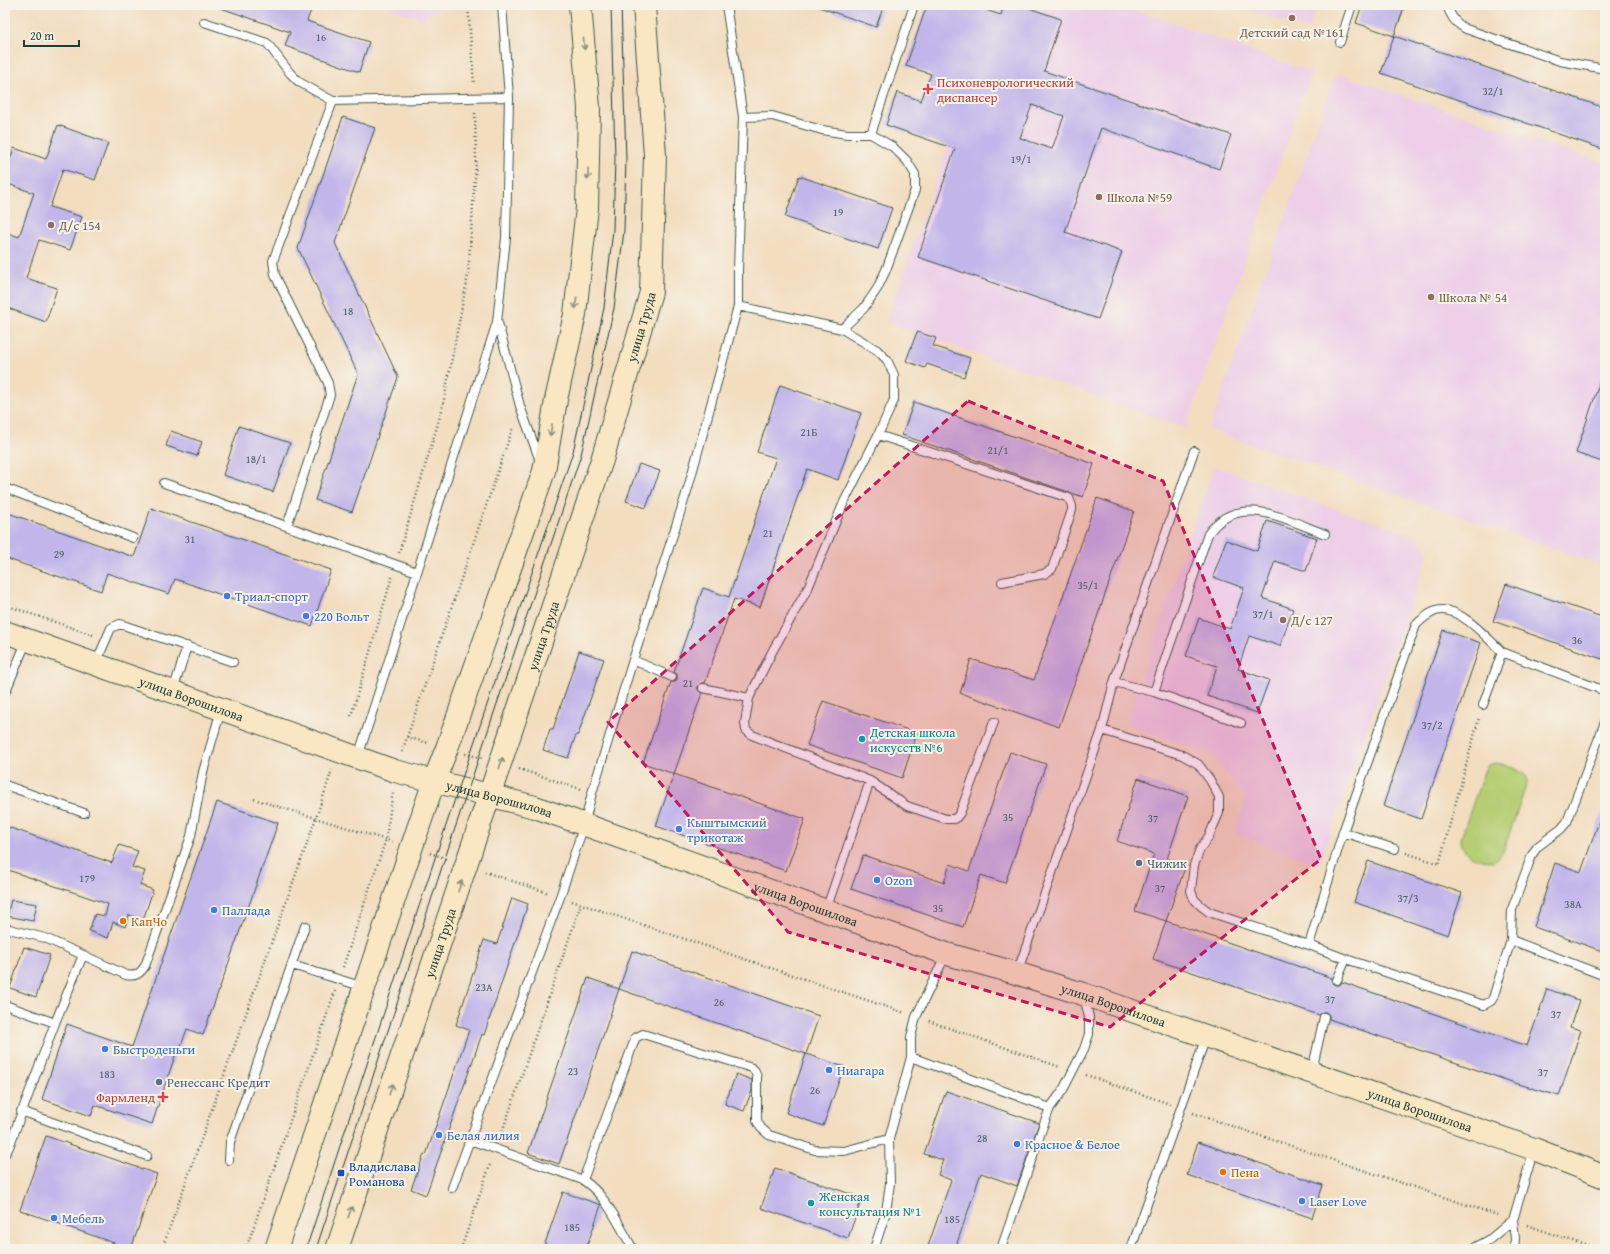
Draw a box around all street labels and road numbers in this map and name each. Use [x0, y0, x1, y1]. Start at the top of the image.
street label: улица Труда [621, 289, 660, 365]
street label: улица Труда [522, 598, 564, 674]
street label: улица Ворошилова [136, 671, 247, 726]
street label: улица Ворошилова [443, 775, 556, 822]
street label: улица Ворошилова [750, 876, 861, 931]
street label: улица Труда [419, 905, 461, 981]
street label: улица Ворошилова [1058, 978, 1169, 1032]
street label: улица Ворошилова [1364, 1083, 1476, 1137]

